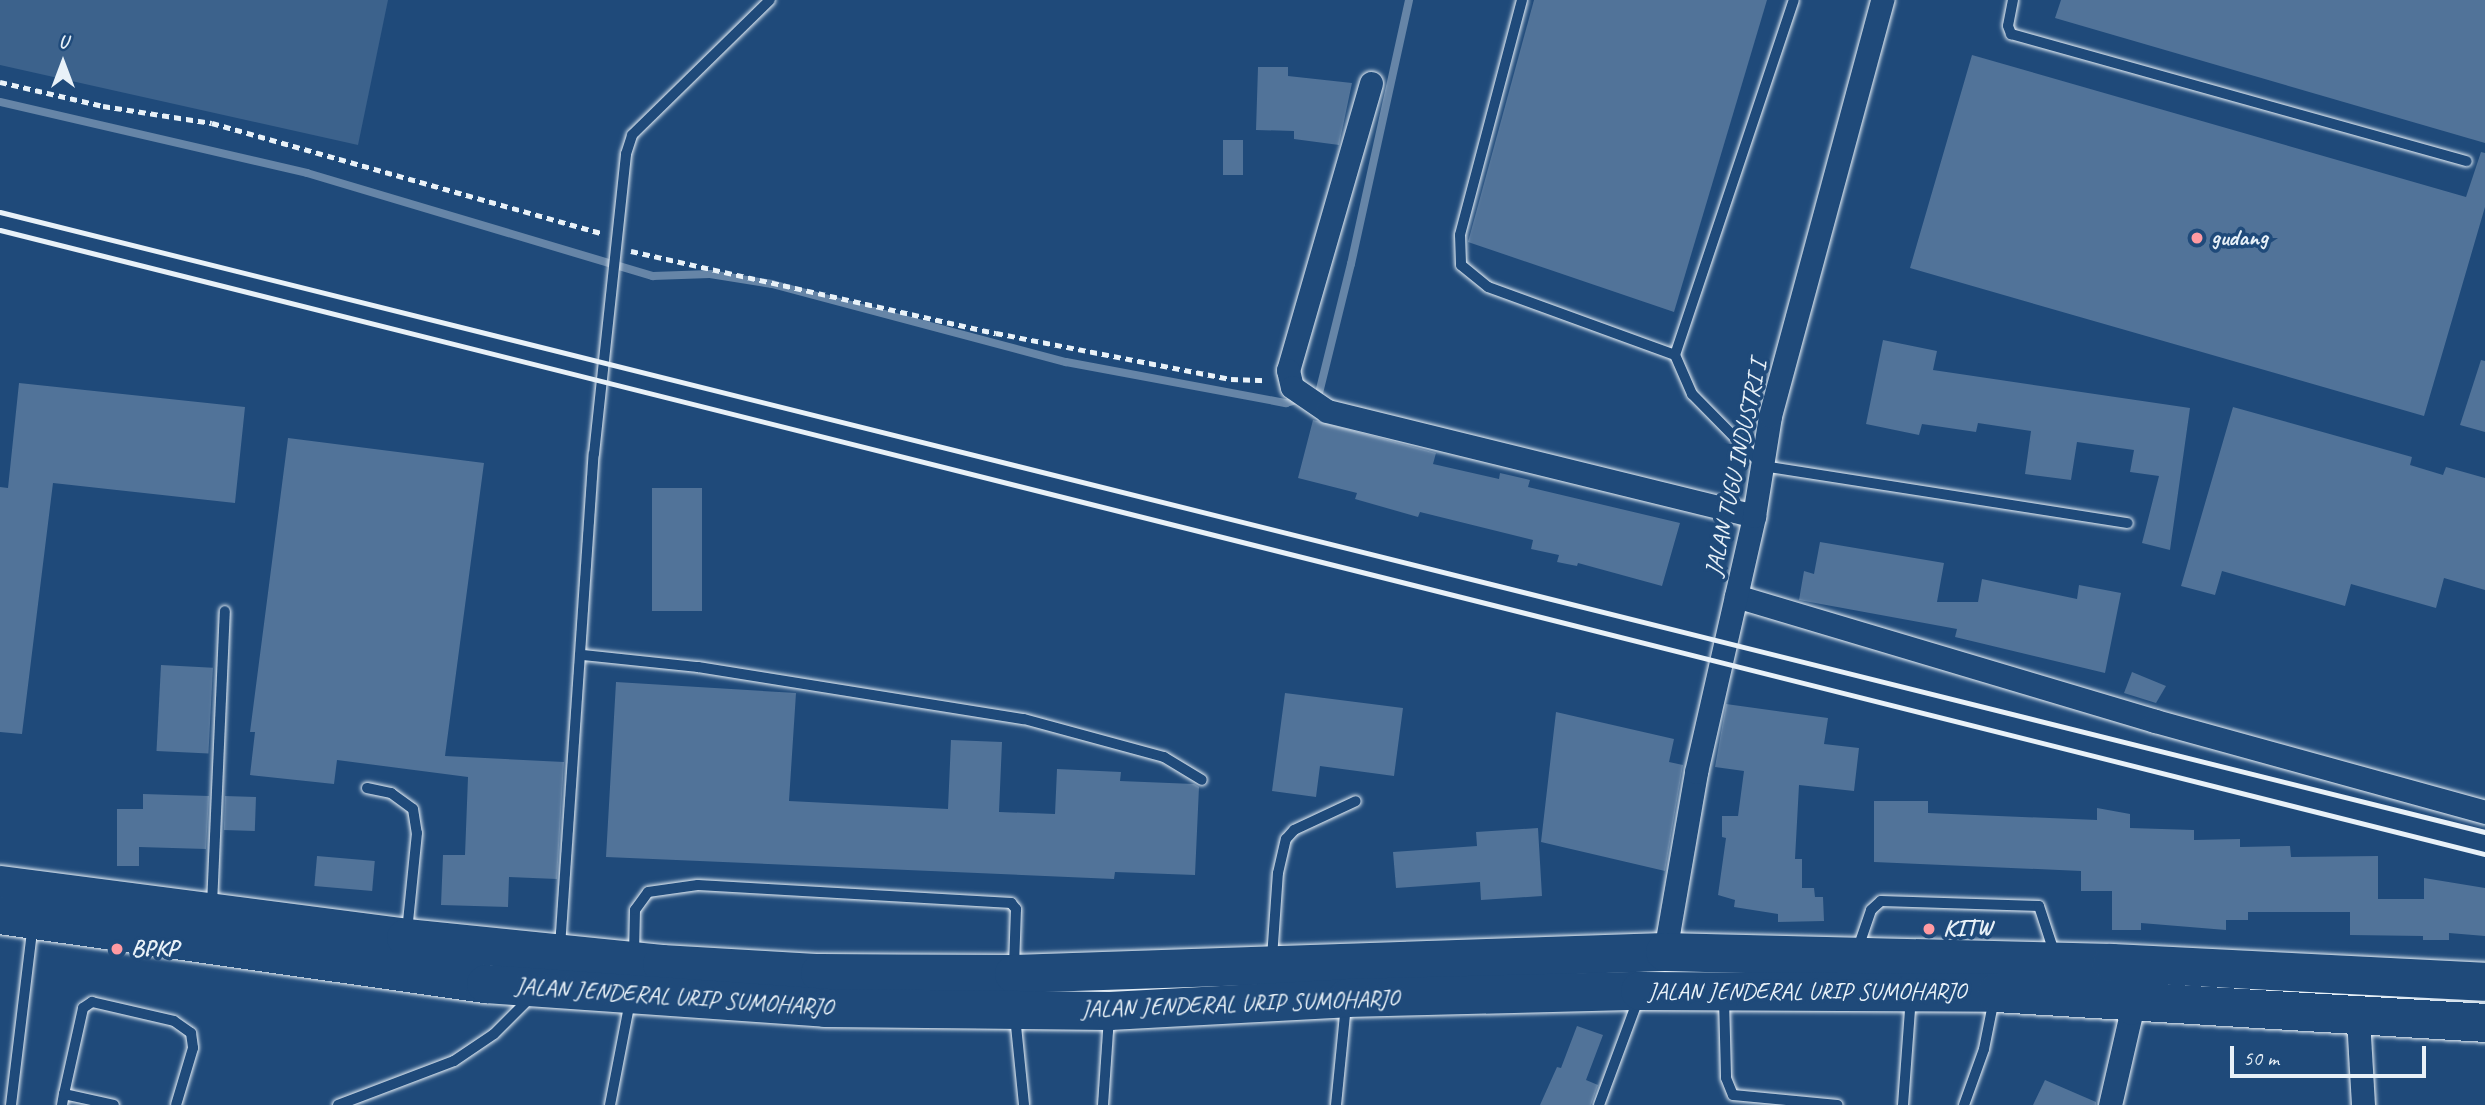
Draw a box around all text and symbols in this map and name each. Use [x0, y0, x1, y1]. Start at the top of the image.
north arrow [28, 28, 98, 98]
text: U [58, 30, 68, 54]
place label: gudang [2211, 224, 2268, 252]
marker: gudang [2189, 230, 2205, 246]
street label: JALAN TUGU INDUSTRI I [1699, 357, 1773, 579]
place label: KITW [1943, 915, 1992, 943]
marker: KITW [1921, 921, 1937, 937]
place label: BPKP [131, 935, 178, 963]
marker: BPKP [109, 941, 125, 957]
street label: JALAN JENDERAL URIP SUMOHARJO [513, 971, 835, 1023]
street label: JALAN JENDERAL URIP SUMOHARJO [1646, 978, 1968, 1006]
street label: JALAN JENDERAL URIP SUMOHARJO [1079, 984, 1401, 1024]
scale bar [2233, 1032, 2429, 1076]
text: 50 m [2243, 1045, 2279, 1071]

